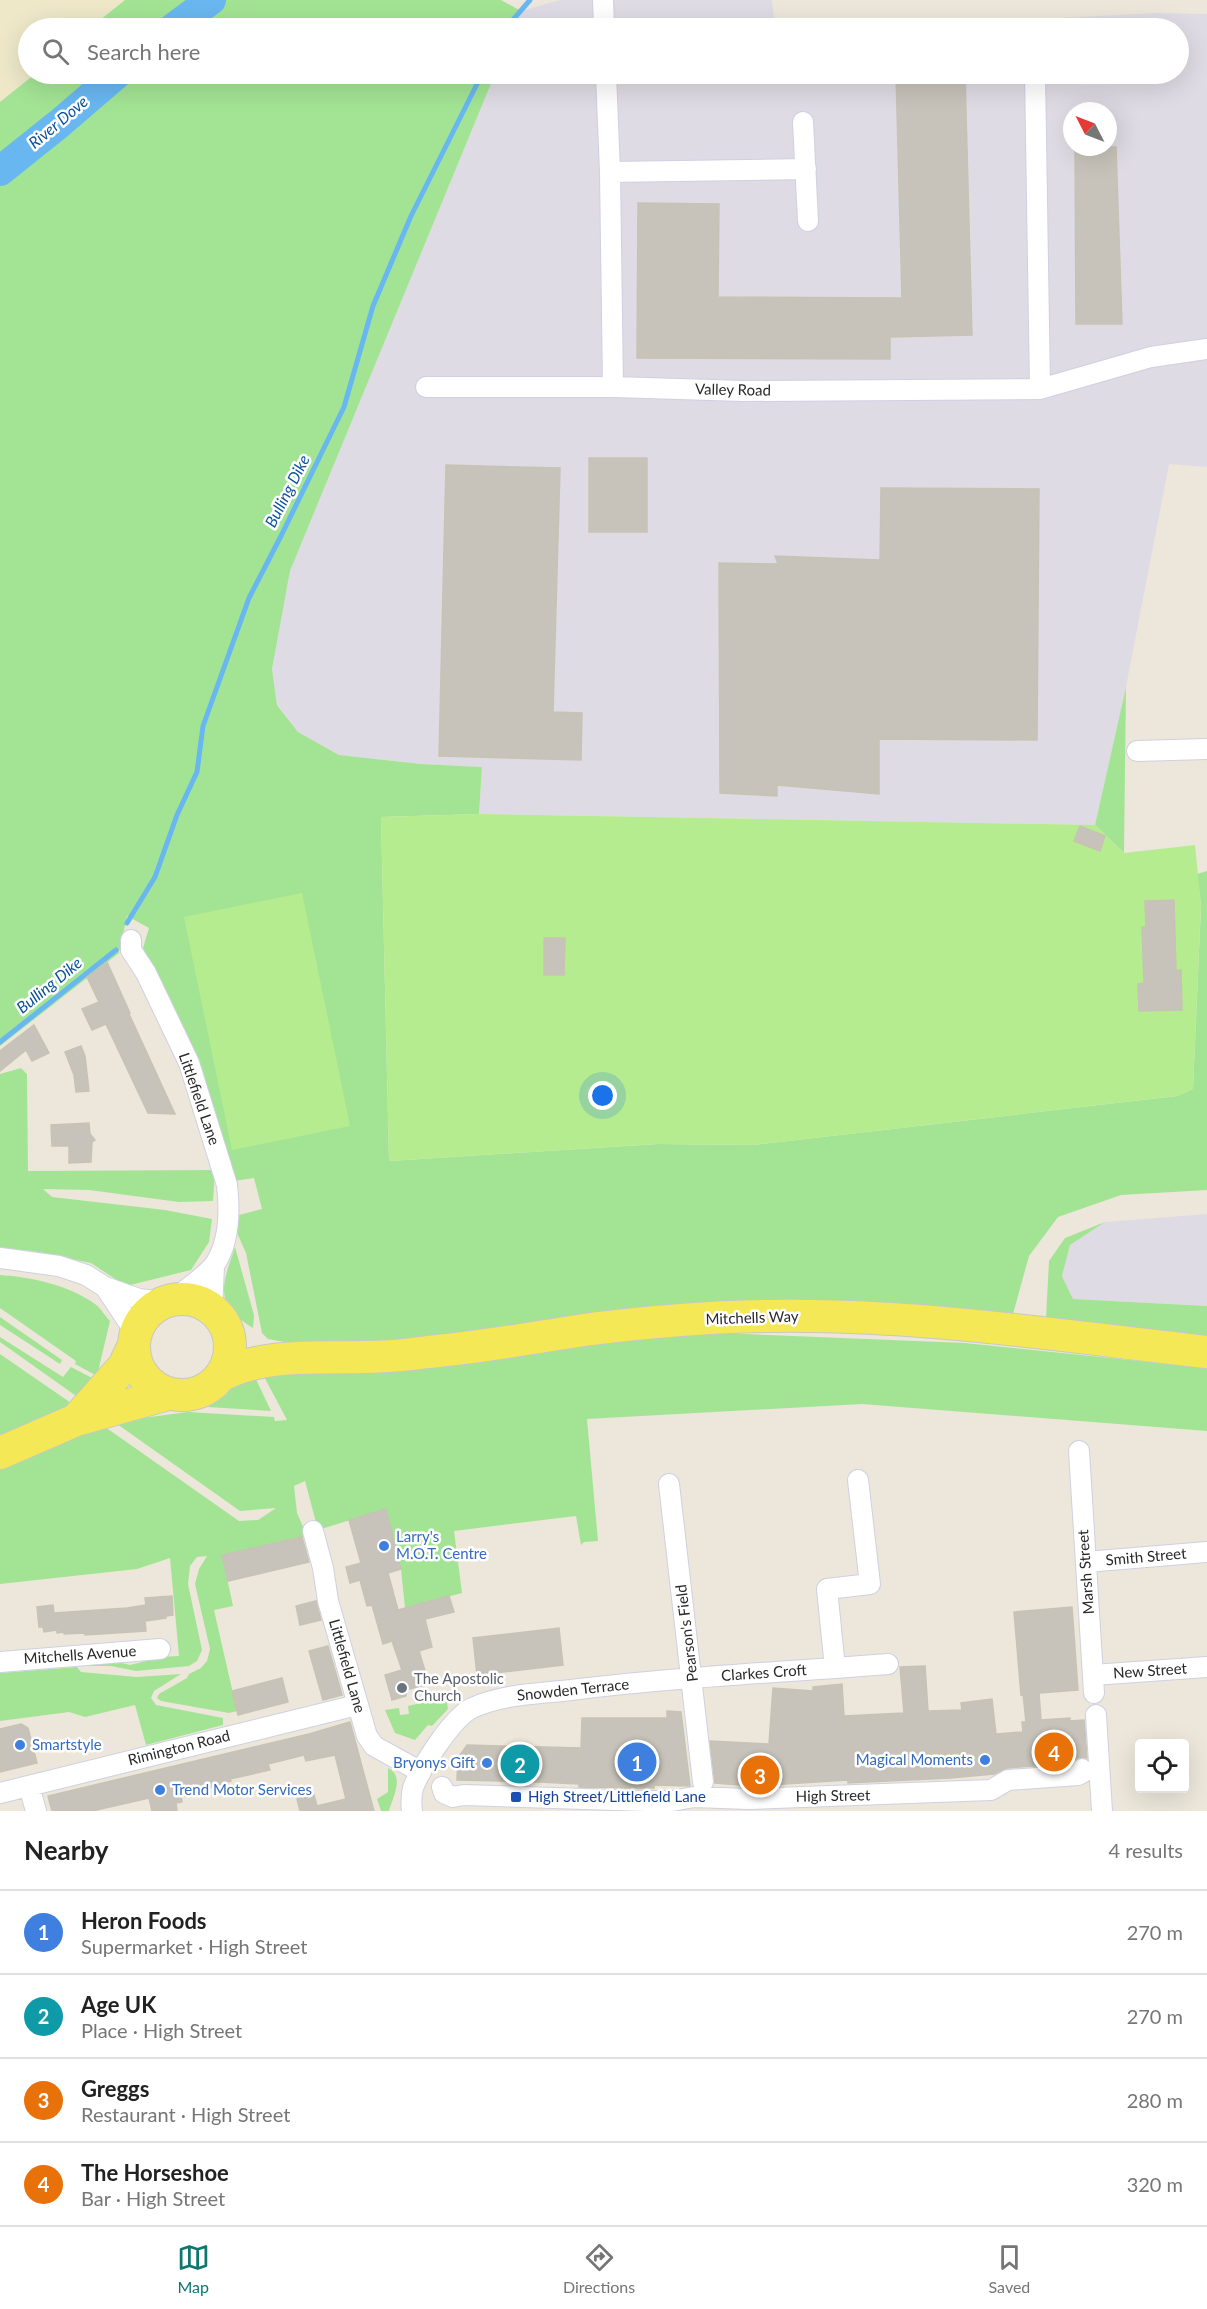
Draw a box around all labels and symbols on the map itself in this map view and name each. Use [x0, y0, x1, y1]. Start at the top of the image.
water label: River Dove [24, 91, 91, 152]
north arrow [1063, 102, 1117, 156]
street label: Valley Road [695, 379, 771, 399]
water label: Bulling Dike [260, 451, 313, 530]
water label: Bulling Dike [12, 952, 85, 1017]
street label: Littlefield Lane [176, 1050, 224, 1147]
your location [588, 1081, 617, 1110]
street label: Mitchells Way [705, 1306, 799, 1328]
place label: Larry's M.O.T. Centre [396, 1527, 487, 1562]
street label: Marsh Street [1073, 1529, 1097, 1615]
marker: Larry's M.O.T. Centre [377, 1539, 391, 1553]
street label: Smith Street [1105, 1543, 1188, 1568]
street label: Pearson's Field [671, 1583, 701, 1683]
street label: Littlefield Lane [326, 1617, 370, 1715]
street label: Mitchells Avenue [23, 1641, 137, 1667]
street label: New Street [1112, 1658, 1188, 1682]
street label: Clarkes Croft [721, 1660, 808, 1684]
place label: The Apostolic Church [414, 1669, 504, 1704]
street label: Snowden Terrace [516, 1674, 630, 1704]
marker: The Apostolic Church [395, 1681, 409, 1695]
street label: Rimington Road [126, 1726, 232, 1768]
pin: 4 [1034, 1730, 1074, 1774]
place label: Smartstyle [32, 1735, 102, 1753]
marker: Smartstyle [13, 1738, 27, 1752]
pin: 1 [618, 1740, 656, 1784]
pin: 2 [500, 1742, 540, 1786]
place label: Magical Moments [856, 1750, 973, 1768]
pin: 3 [740, 1752, 780, 1798]
place label: Bryonys Gift [393, 1753, 476, 1771]
marker: Magical Moments [978, 1753, 992, 1767]
marker: Bryonys Gift [480, 1756, 494, 1770]
place label: Trend Motor Services [172, 1780, 312, 1798]
marker: Trend Motor Services [153, 1783, 167, 1797]
street label: High Street [796, 1785, 871, 1805]
place label: High Street/Littlefield Lane [528, 1787, 706, 1805]
marker: High Street/Littlefield Lane [509, 1790, 523, 1804]

